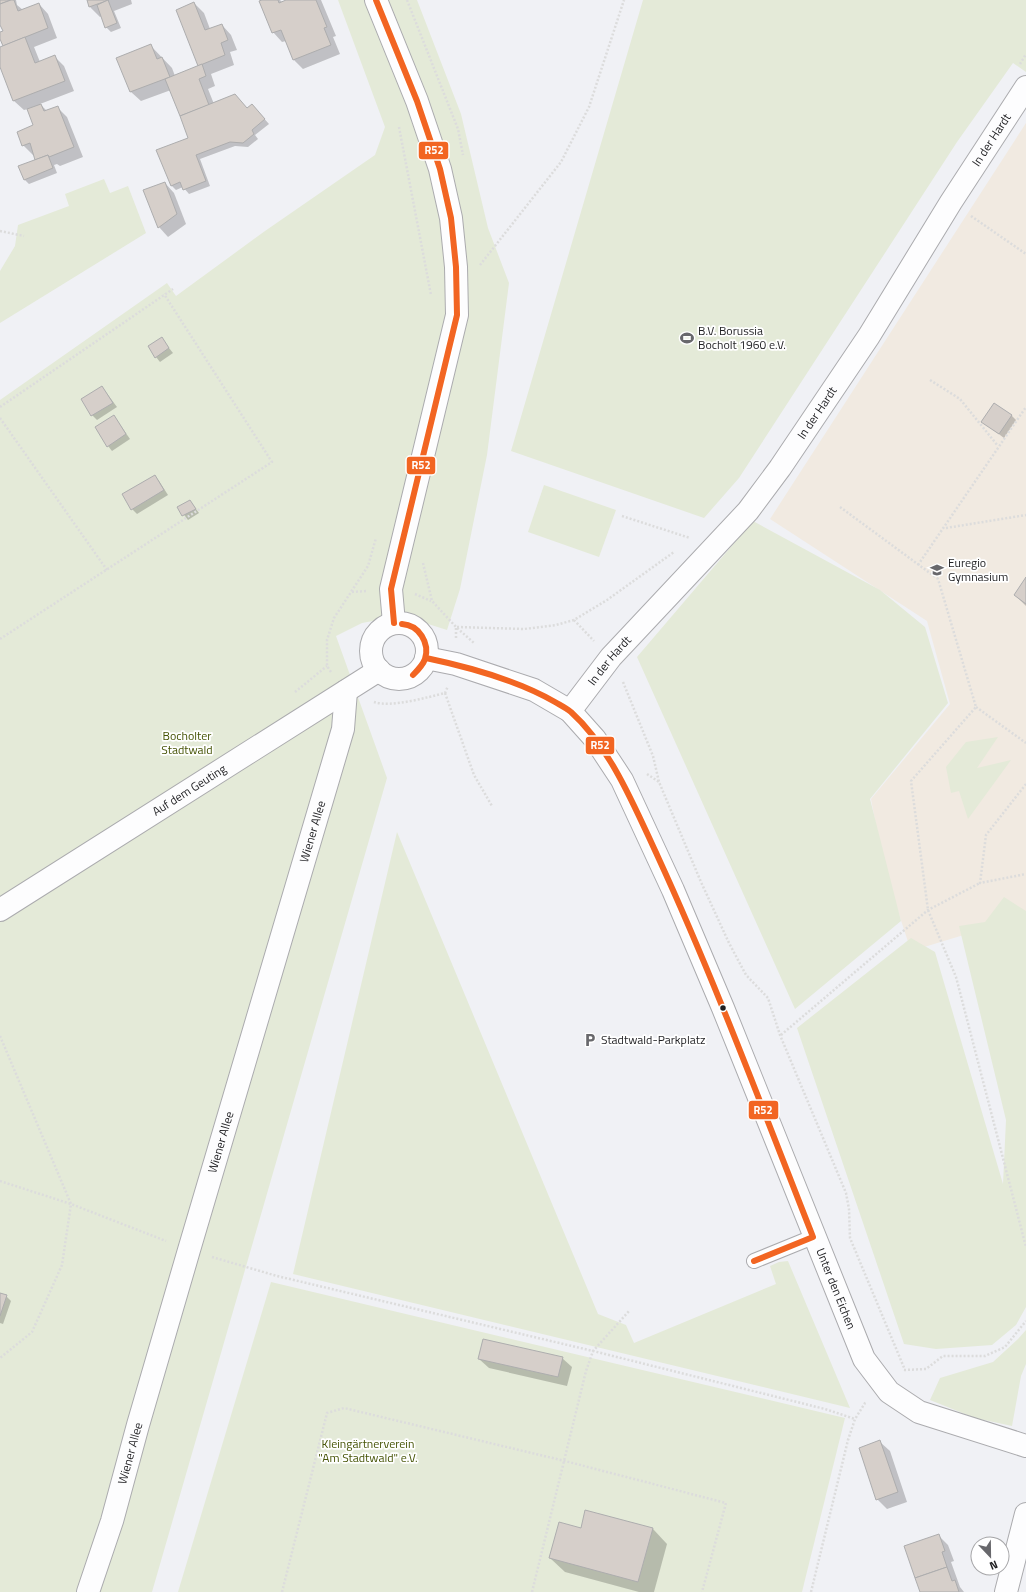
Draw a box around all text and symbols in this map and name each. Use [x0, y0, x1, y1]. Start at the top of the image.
street label: In der Hardt [967, 109, 1016, 170]
line badge: R52 [418, 141, 449, 160]
text: R52 [424, 142, 444, 158]
place label: B.V. Borussia Bocholt 1960 e.V. [698, 321, 786, 354]
sports icon: B.V. Borussia Bocholt 1960 e.V. [679, 330, 695, 346]
street label: In der Hardt [792, 382, 842, 443]
line badge: R52 [406, 456, 436, 475]
text: R52 [411, 457, 431, 473]
place label: Euregio Gymnasium [948, 553, 1008, 586]
school or university icon: Euregio Gymnasium [929, 562, 945, 578]
street label: In der Hardt [583, 630, 636, 689]
park label: Bocholter Stadtwald [161, 726, 213, 759]
line badge: R52 [585, 736, 615, 755]
text: R52 [590, 737, 610, 753]
street label: Auf dem Geuting [148, 759, 230, 820]
street label: Wiener Allee [294, 798, 330, 865]
unlabelled marker [718, 1003, 728, 1013]
place label: Stadtwald-Parkplatz [601, 1030, 705, 1049]
parking icon: Stadtwald-Parkplatz [582, 1032, 598, 1048]
line badge: R52 [748, 1100, 779, 1120]
text: R52 [753, 1102, 773, 1118]
street label: Wiener Allee [202, 1109, 238, 1175]
street label: Unter den Eichen [811, 1245, 861, 1332]
street label: Wiener Allee [112, 1420, 147, 1486]
park label: Kleingärtnerverein "Am Stadtwald" e.V. [318, 1434, 418, 1467]
north arrow [970, 1536, 1010, 1576]
text: N [987, 1556, 1000, 1574]

